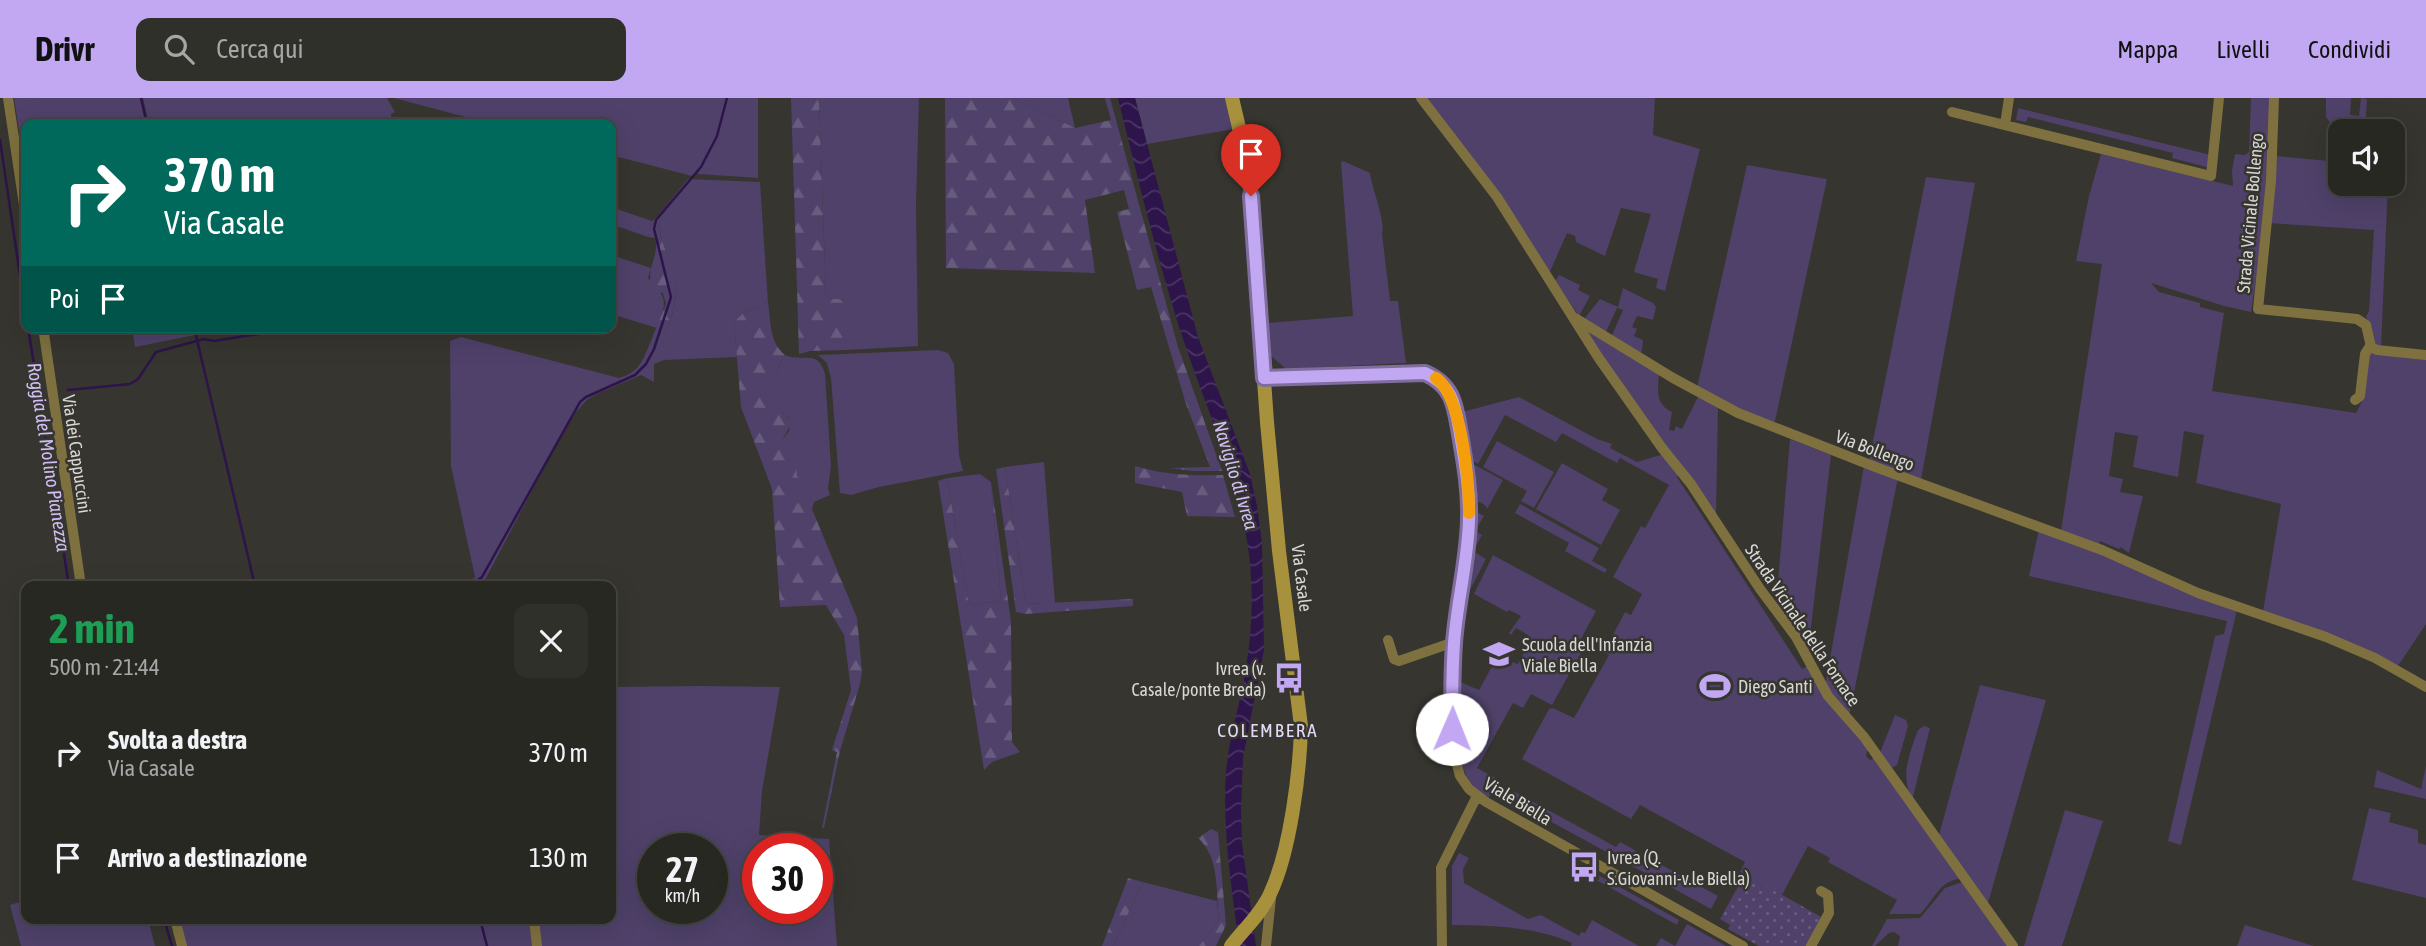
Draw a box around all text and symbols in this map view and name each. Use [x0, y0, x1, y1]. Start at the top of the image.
search box [136, 18, 626, 81]
text: Drivr [35, 30, 94, 68]
icon: search [160, 30, 198, 68]
text: Cerca qui [216, 34, 303, 64]
text: Mappa [2117, 36, 2178, 63]
text: Livelli [2216, 36, 2270, 63]
text: Condividi [2308, 36, 2391, 63]
map controls [2328, 119, 2405, 196]
button: sound [2328, 119, 2405, 196]
pin [1221, 124, 1281, 196]
street label: Strada Vicinale Bollengo [2233, 132, 2267, 294]
icon: arrive [1232, 135, 1270, 173]
text: 370 m [164, 146, 275, 202]
icon: right [49, 147, 140, 238]
text: Via Casale [164, 204, 284, 241]
icon: arrive [94, 280, 132, 318]
text: Poi [49, 284, 80, 314]
water label: Roggia del Molino Pianezza [23, 361, 75, 553]
street label: Via dei Cappuccini [58, 393, 96, 515]
water label: Naviglio di Ivrea [1209, 418, 1263, 532]
street label: Via Bollengo [1833, 425, 1917, 475]
street label: Strada Vicinale della Fornace [1741, 540, 1865, 710]
street label: Via Casale [1287, 543, 1317, 613]
text: 2 min [49, 604, 135, 652]
button: close [514, 604, 588, 678]
place label: Scuola dell'Infanzia Viale Biella [1522, 634, 1653, 676]
school or university icon: Scuola dell'Infanzia Viale Biella [1482, 637, 1516, 671]
text: 500 m · 21:44 [49, 654, 160, 680]
place label: Ivrea (v. Casale/ponte Breda) [1131, 658, 1266, 700]
bus stop icon: Ivrea (v. Casale/ponte Breda) [1272, 661, 1306, 695]
sports icon: Diego Santi [1698, 669, 1732, 703]
place label: Diego Santi [1738, 676, 1813, 697]
position arrow [1415, 692, 1489, 766]
district label: COLEMBERA [1217, 719, 1319, 741]
text: Svolta a destra [108, 725, 247, 755]
icon: right [49, 734, 87, 772]
text: 370 m [529, 738, 588, 768]
text: Via Casale [108, 755, 195, 781]
street label: Viale Biella [1480, 773, 1556, 829]
speed limit sign: 30 [742, 833, 833, 924]
icon: arrive [49, 839, 87, 877]
text: Arrivo a destinazione [108, 843, 307, 873]
text: 130 m [529, 843, 588, 873]
place label: Ivrea (Q. S.Giovanni-v.le Biella) [1607, 847, 1750, 889]
text: 27 [666, 849, 699, 889]
bus stop icon: Ivrea (Q. S.Giovanni-v.le Biella) [1567, 850, 1601, 884]
text: km/h [665, 885, 700, 906]

